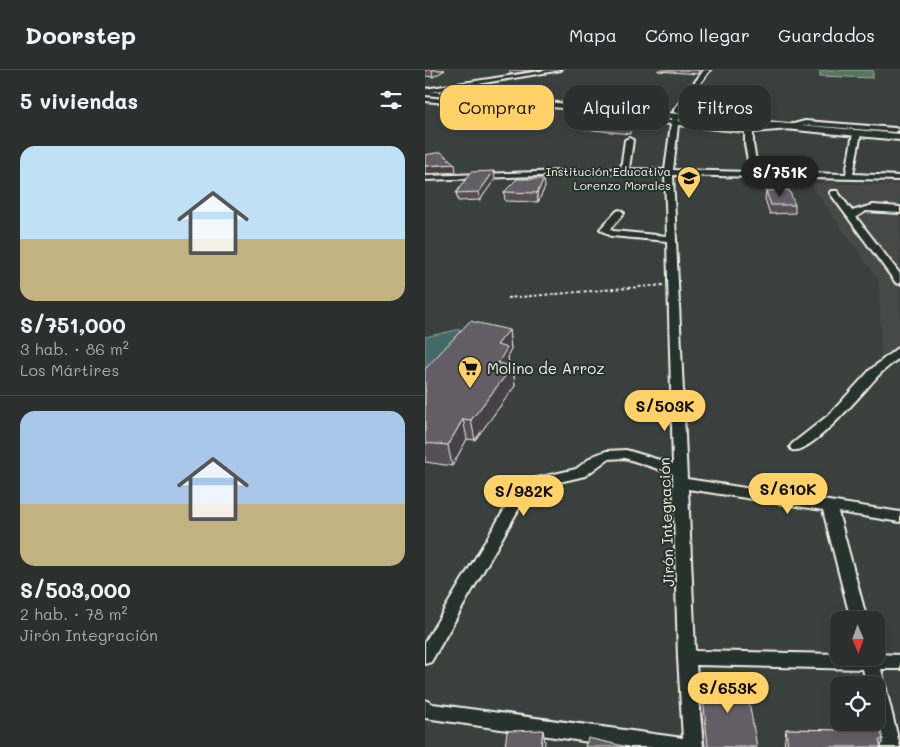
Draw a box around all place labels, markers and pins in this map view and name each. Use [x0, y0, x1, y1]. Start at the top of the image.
pin: S/751K [739, 156, 821, 198]
place label: Institución Educativa Lorenzo Morales [546, 163, 671, 193]
school or university icon: Institución Educativa Lorenzo Morales [676, 165, 702, 199]
supermarket icon: Molino de Arroz [457, 355, 483, 389]
place label: Molino de Arroz [487, 358, 604, 378]
pin: S/503K [624, 390, 706, 432]
pin: S/610K [747, 472, 829, 515]
pin: S/982K [483, 474, 565, 517]
pin: S/653K [687, 672, 769, 714]

